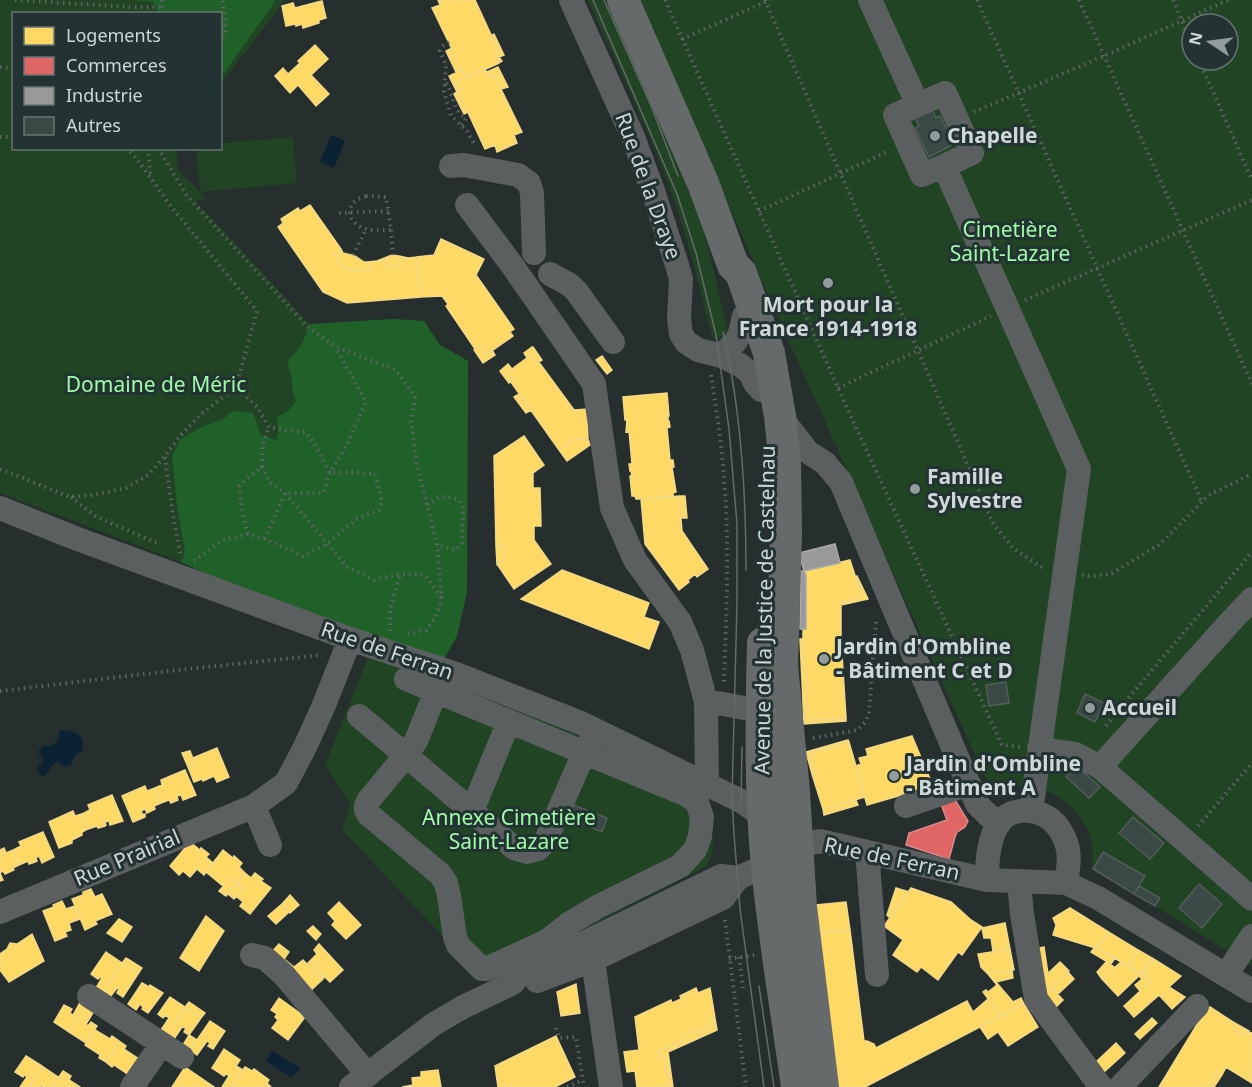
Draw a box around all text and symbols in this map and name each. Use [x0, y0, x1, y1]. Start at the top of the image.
legend [12, 12, 222, 150]
north arrow [1180, 12, 1240, 72]
text: Logements [66, 23, 161, 47]
text: N [1183, 30, 1208, 47]
text: Commerces [66, 53, 167, 77]
text: Industrie [66, 83, 143, 107]
street label: Rue de la Draye [609, 108, 688, 263]
text: Autres [66, 113, 121, 137]
place label: Chapelle [947, 121, 1038, 149]
marker: Chapelle [928, 129, 942, 143]
park label: Cimetière Saint-Lazare [950, 215, 1070, 267]
marker: Mort pour la France 1914-1918 [821, 276, 835, 290]
place label: Mort pour la France 1914-1918 [739, 290, 917, 342]
park label: Domaine de Méric [66, 370, 246, 398]
street label: Avenue de la Justice de Castelnau [747, 445, 781, 775]
place label: Famille Sylvestre [927, 462, 1023, 514]
marker: Famille Sylvestre [908, 482, 922, 496]
street label: Rue de Ferran [318, 614, 457, 686]
place label: Jardin d'Ombline - Bâtiment C et D [834, 632, 1013, 684]
marker: Jardin d'Ombline - Bâtiment C et D [817, 652, 831, 666]
place label: Accueil [1102, 693, 1177, 721]
marker: Accueil [1083, 701, 1097, 715]
place label: Jardin d'Ombline - Bâtiment A [904, 749, 1081, 801]
marker: Jardin d'Ombline - Bâtiment A [887, 769, 901, 783]
park label: Annexe Cimetière Saint-Lazare [422, 803, 596, 855]
street label: Rue Prairial [69, 822, 184, 892]
street label: Rue de Ferran [822, 830, 963, 886]

